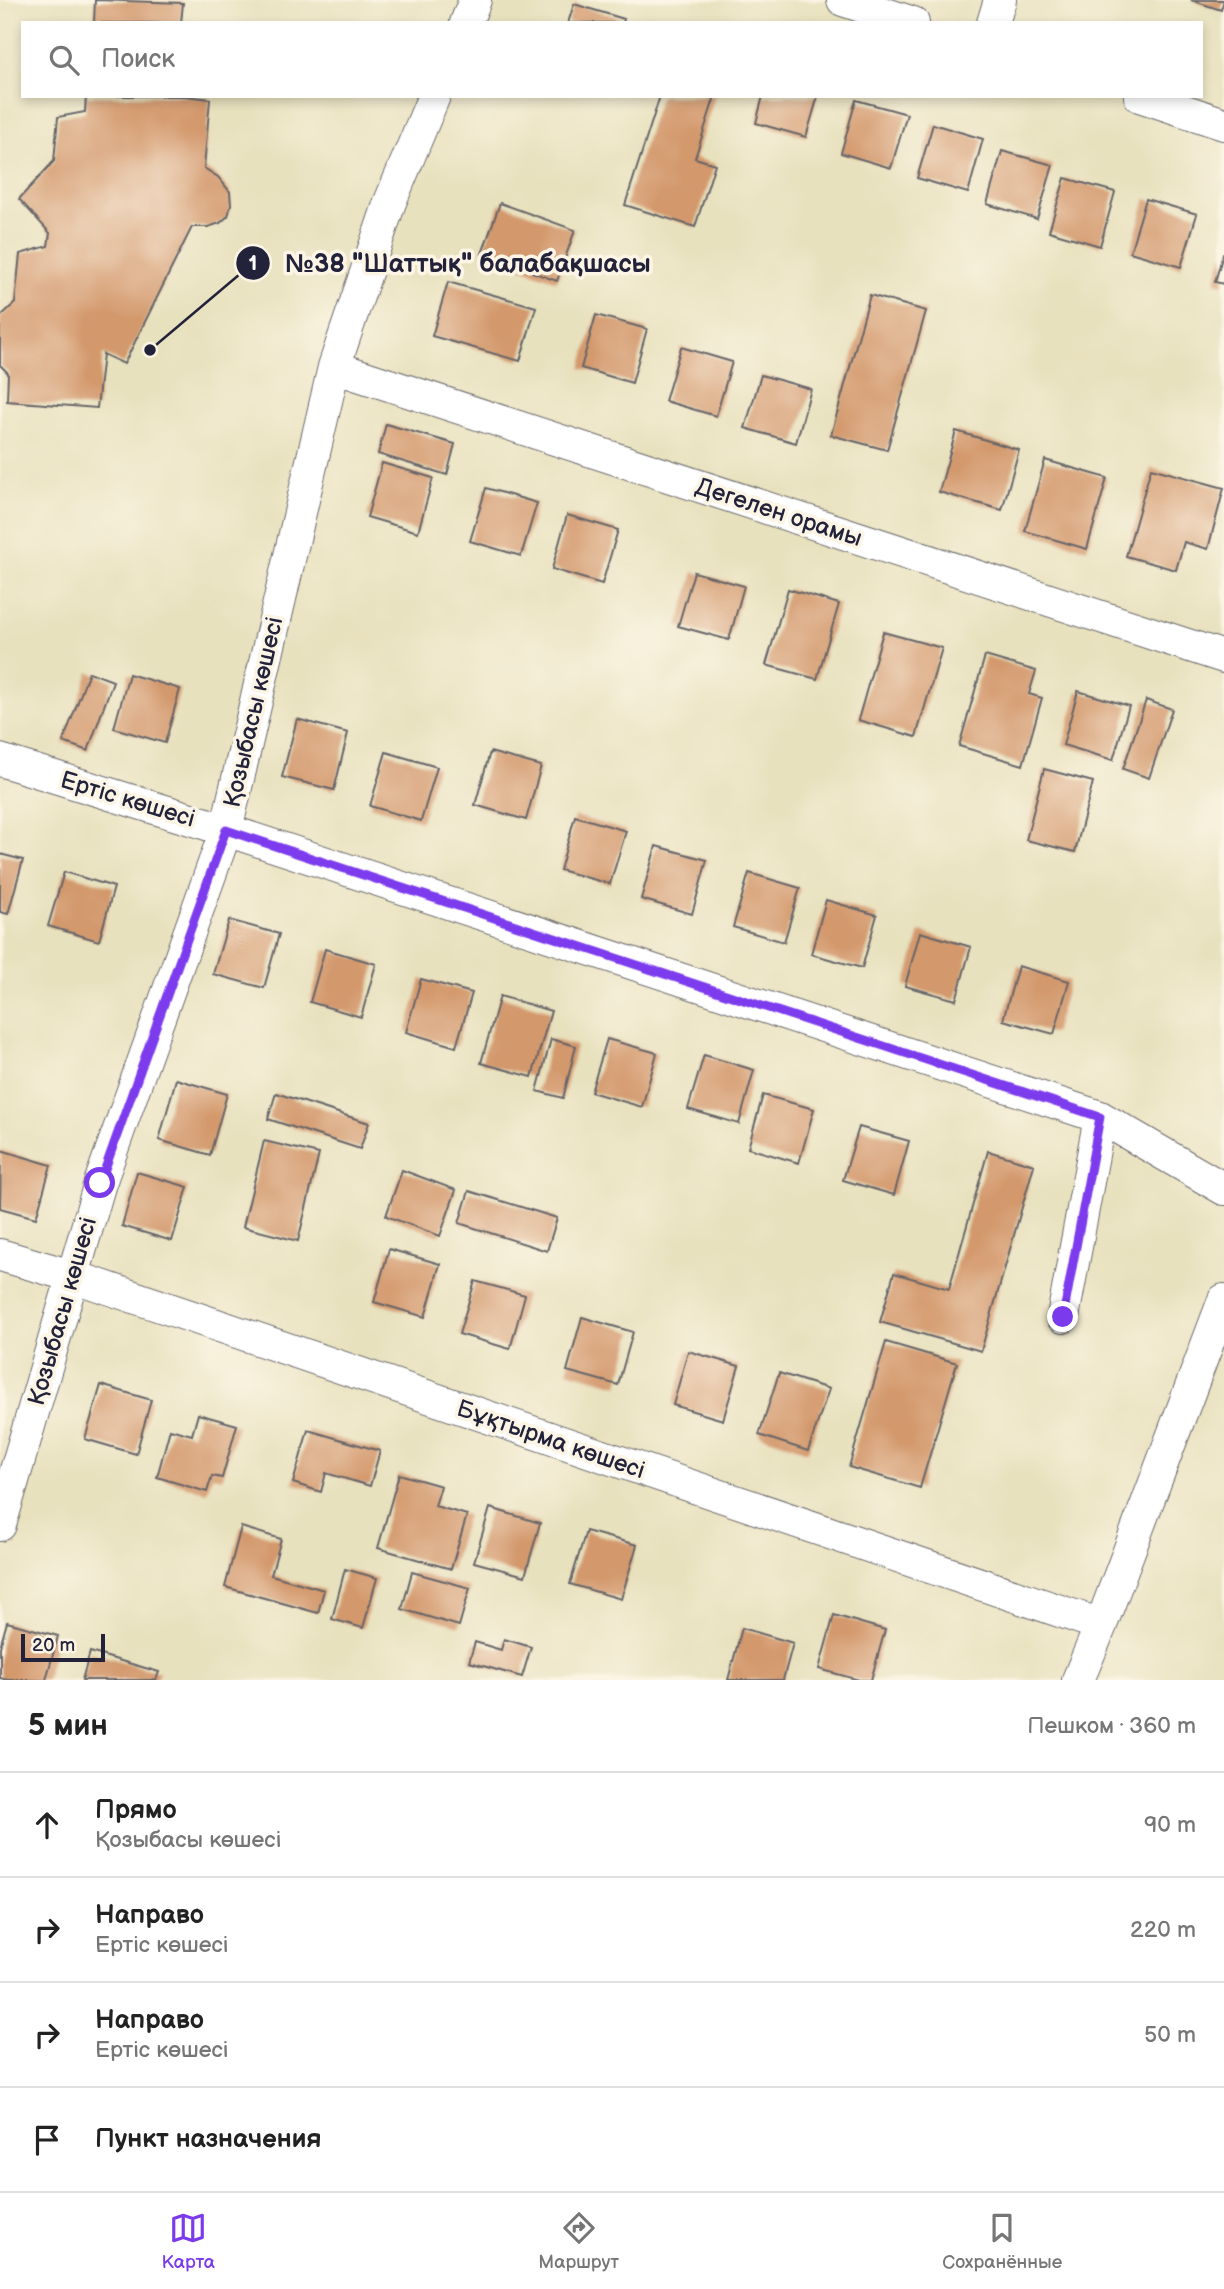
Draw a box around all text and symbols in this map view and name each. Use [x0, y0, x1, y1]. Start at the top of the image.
search box [21, 21, 1203, 98]
icon: search [45, 41, 83, 79]
text: Поиск [101, 44, 175, 75]
callout: №38 "Шаттық" балабақшасы [236, 239, 665, 286]
text: №38 "Шаттық" балабақшасы [285, 249, 651, 280]
text: 1 [249, 251, 257, 276]
street label: Дегелен орамы [692, 472, 866, 553]
street label: Қозыбасы көшесі [217, 614, 289, 810]
street label: Ертіс көшесі [57, 765, 199, 834]
route start [84, 1167, 115, 1198]
street label: Қозыбасы көшесі [22, 1214, 103, 1409]
route end [1047, 1301, 1078, 1332]
street label: Бұқтырма көшесі [453, 1394, 649, 1485]
scale bar [21, 1631, 105, 1663]
text: 20 m [32, 1634, 75, 1657]
text: 5 мин [28, 1708, 108, 1744]
text: Пешком · 360 m [1027, 1712, 1196, 1740]
text: Прямо [95, 1795, 177, 1826]
icon: ahead [28, 1806, 66, 1844]
text: 90 m [1144, 1811, 1196, 1839]
text: Қозыбасы көшесі [95, 1826, 281, 1854]
text: Направо [95, 1900, 204, 1931]
icon: right [28, 1911, 66, 1949]
text: 220 m [1130, 1916, 1196, 1944]
text: Ертіс көшесі [95, 1931, 228, 1959]
text: Направо [95, 2005, 204, 2036]
icon: right [28, 2016, 66, 2054]
text: 50 m [1144, 2021, 1196, 2049]
text: Ертіс көшесі [95, 2036, 228, 2064]
icon: arrive [28, 2121, 66, 2159]
text: Пункт назначения [95, 2124, 321, 2155]
tab: Карта [162, 2209, 215, 2274]
tab: Маршрут [538, 2209, 619, 2274]
tab: Сохранённые [942, 2209, 1062, 2274]

